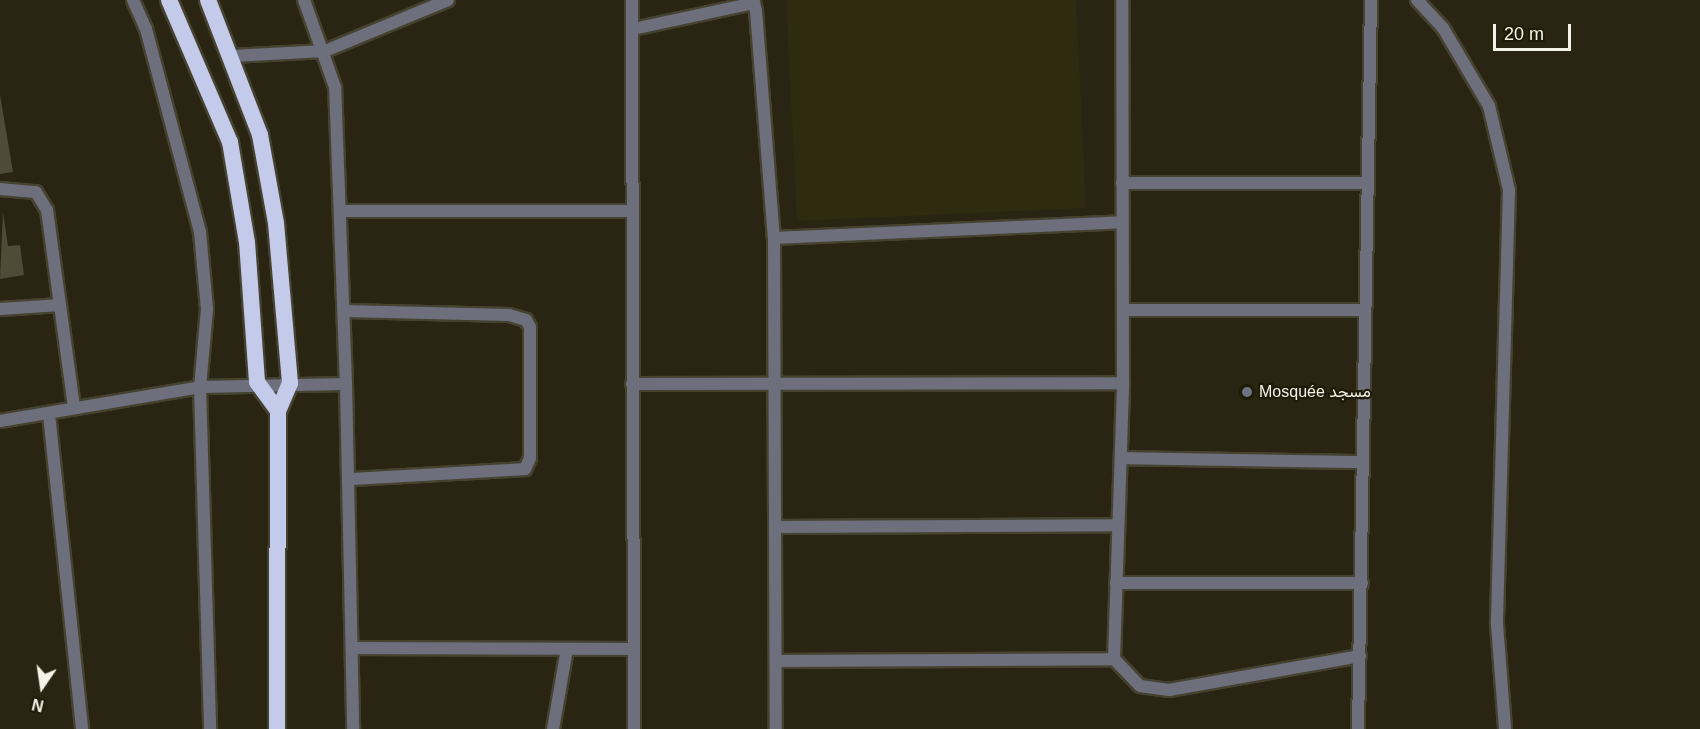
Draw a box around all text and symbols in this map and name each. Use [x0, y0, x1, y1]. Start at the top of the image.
scale bar [1496, 12, 1574, 50]
text: 20 m [1504, 24, 1544, 44]
place label: Mosquée مسجد [1259, 382, 1371, 402]
marker: Mosquée مسجد [1240, 385, 1254, 399]
north arrow [12, 657, 72, 717]
text: N [30, 695, 45, 715]

